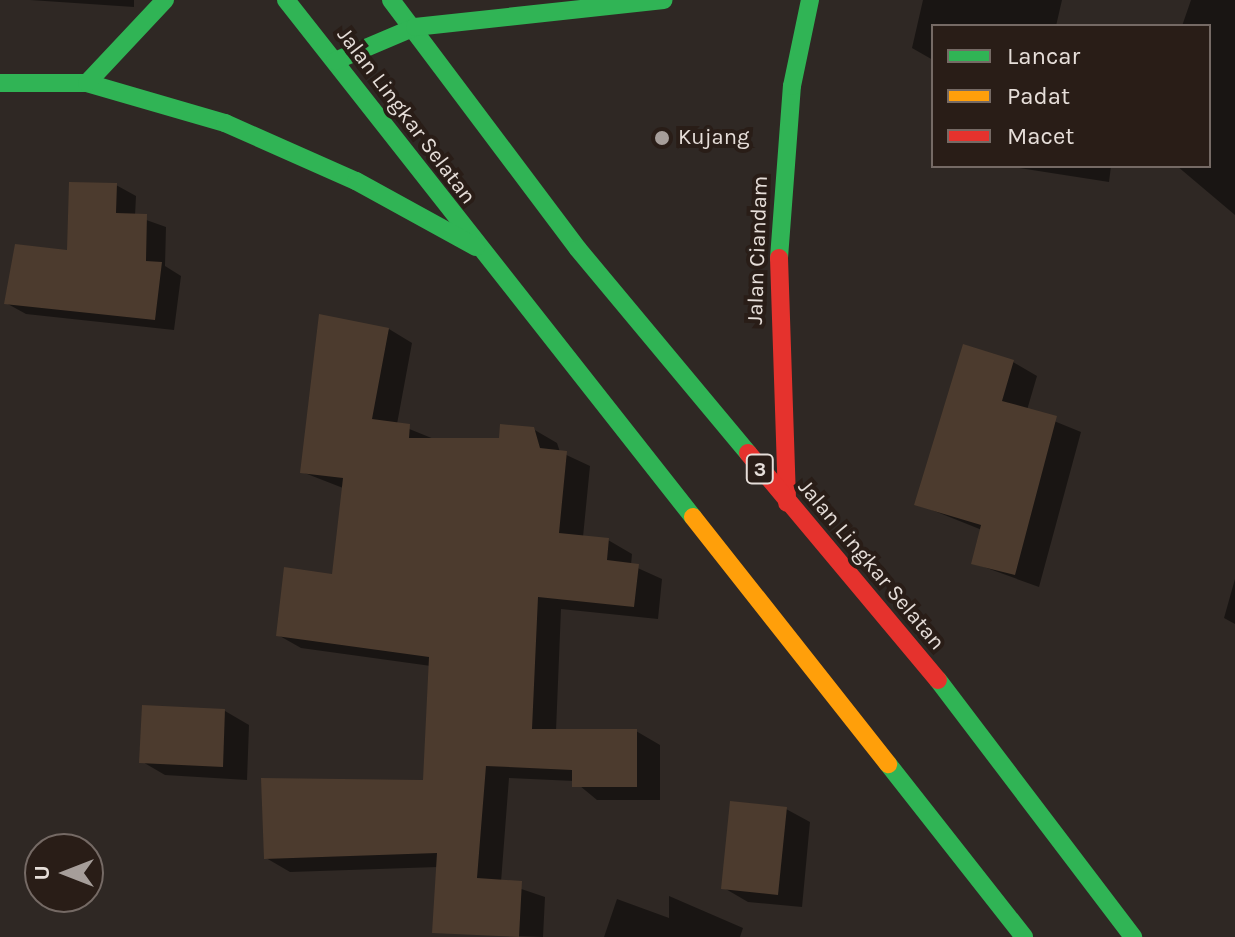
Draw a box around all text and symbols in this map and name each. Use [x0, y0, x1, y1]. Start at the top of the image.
street label: Jalan Lingkar Selatan [331, 22, 481, 210]
legend [931, 24, 1211, 168]
text: Lancar [1007, 42, 1080, 70]
text: Padat [1007, 82, 1070, 110]
text: Macet [1007, 122, 1074, 150]
place label: Kujang [678, 125, 749, 151]
marker: Kujang [653, 129, 671, 147]
street label: Jalan Ciandam [742, 175, 774, 325]
road number: 3 [744, 453, 776, 485]
street label: Jalan Lingkar Selatan [792, 474, 950, 656]
north arrow [24, 833, 104, 913]
text: U [29, 865, 55, 881]

